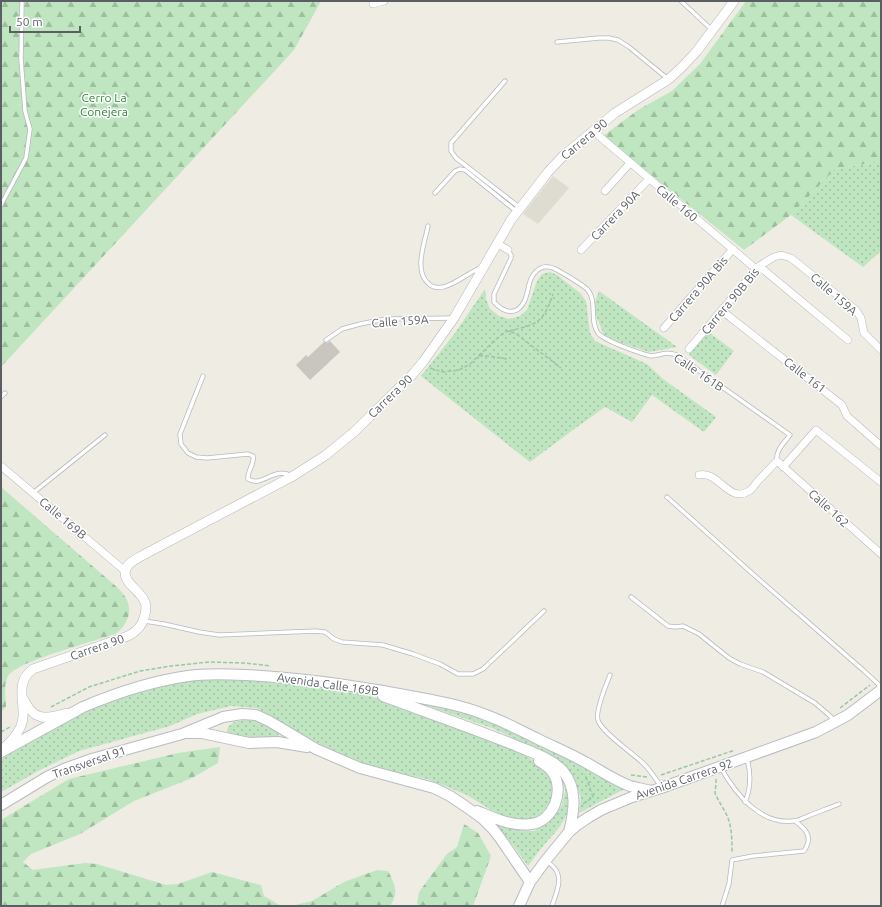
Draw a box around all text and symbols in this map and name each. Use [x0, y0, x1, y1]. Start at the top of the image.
scale bar [10, 8, 80, 34]
text: 50 m [16, 15, 43, 28]
park label: Cerro La Conejera [80, 91, 128, 118]
street label: Carrera 90 [558, 116, 610, 162]
street label: Calle 160 [654, 182, 700, 224]
street label: Carrera 90A [588, 187, 642, 243]
street label: Carrera 90A Bis [666, 254, 730, 324]
street label: Carrera 90B Bis [699, 265, 761, 337]
street label: Calle 159A [808, 270, 860, 318]
street label: Calle 159A [371, 313, 429, 329]
street label: Calle 161B [672, 351, 726, 393]
street label: Calle 161 [781, 355, 829, 395]
street label: Carrera 90 [365, 372, 415, 420]
street label: Calle 162 [806, 487, 852, 529]
street label: Calle 169B [37, 495, 89, 541]
street label: Carrera 90 [68, 632, 126, 662]
street label: Avenida Calle 169B [276, 670, 380, 698]
street label: Transversal 91 [51, 743, 127, 781]
street label: Avenida Carrera 92 [634, 756, 734, 802]

